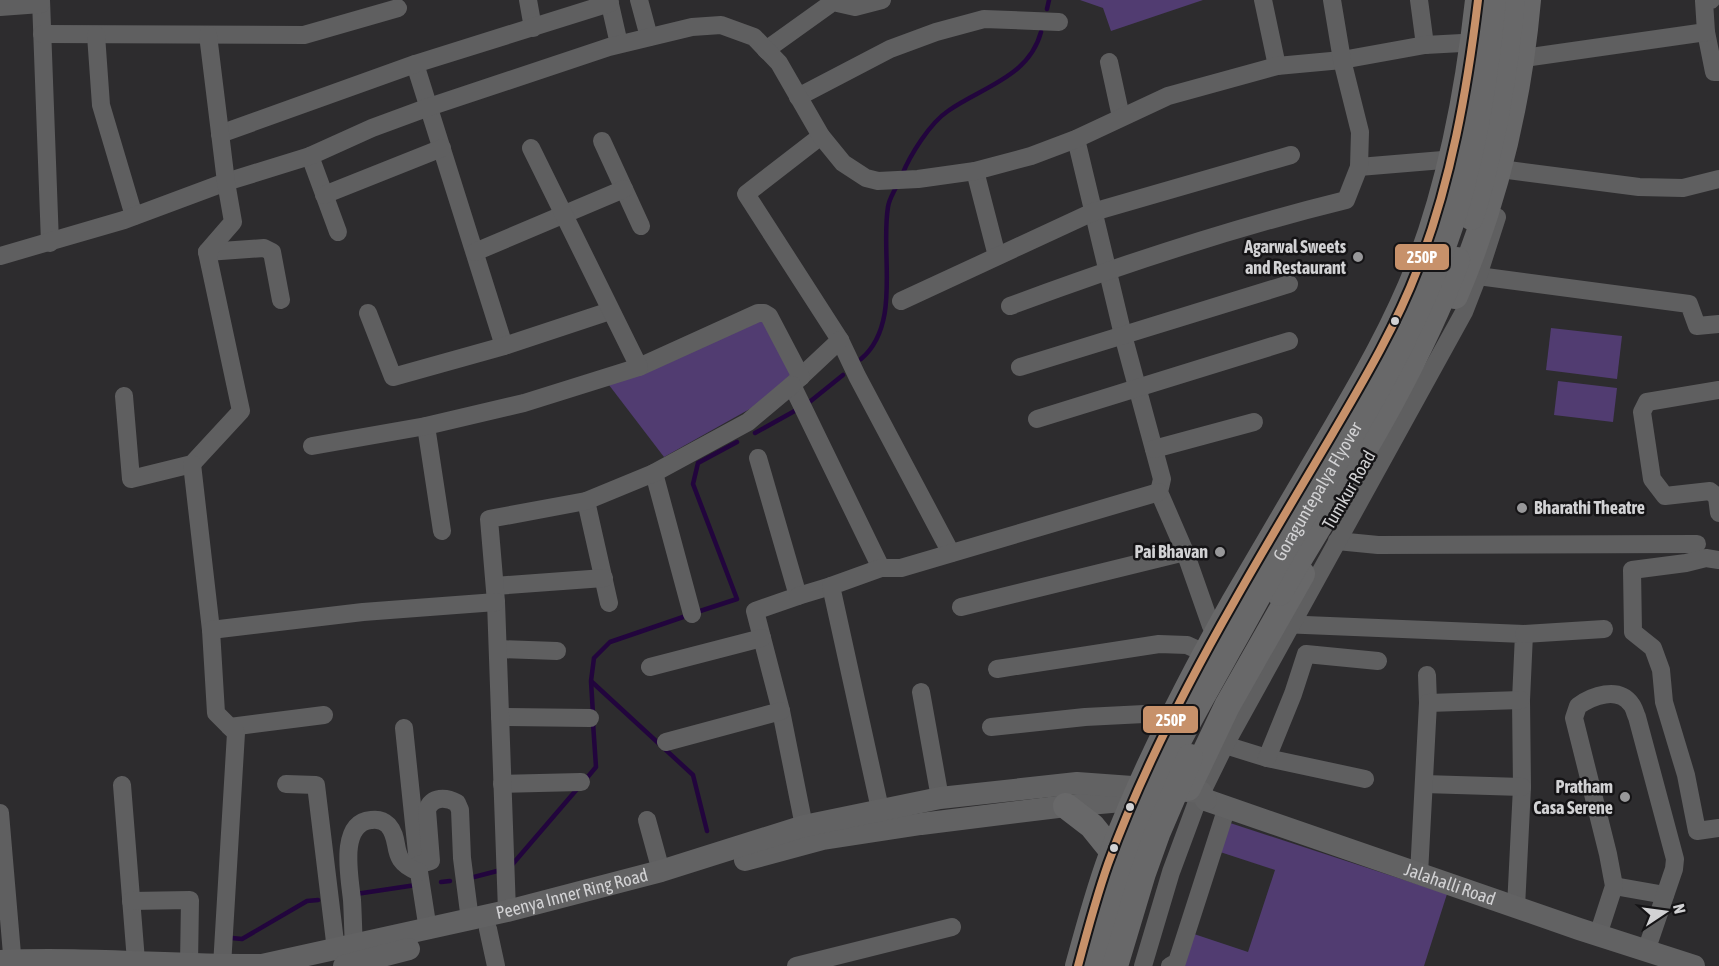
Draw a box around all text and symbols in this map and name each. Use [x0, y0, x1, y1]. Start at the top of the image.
place label: Agarwal Sweets and Restaurant [1243, 236, 1347, 278]
line badge: 250P [1394, 243, 1450, 271]
text: 250P [1407, 248, 1437, 266]
marker: Agarwal Sweets and Restaurant [1351, 250, 1365, 264]
unlabelled marker [1389, 315, 1401, 327]
street label: Goraguntepalya Flyover [1269, 418, 1367, 564]
street label: Tumkur Road [1318, 447, 1380, 533]
place label: Bharathi Theatre [1534, 497, 1645, 518]
marker: Bharathi Theatre [1515, 501, 1529, 515]
place label: Pai Bhavan [1135, 541, 1208, 562]
marker: Pai Bhavan [1213, 545, 1227, 559]
line badge: 250P [1142, 705, 1199, 734]
text: 250P [1156, 711, 1186, 729]
place label: Pratham Casa Serene [1533, 776, 1613, 818]
marker: Pratham Casa Serene [1618, 790, 1632, 804]
unlabelled marker [1124, 801, 1136, 813]
unlabelled marker [1108, 842, 1120, 854]
street label: Jalahalli Road [1402, 858, 1498, 909]
street label: Peenya Inner Ring Road [494, 864, 650, 923]
north arrow [1635, 882, 1695, 942]
text: N [1670, 902, 1689, 915]

